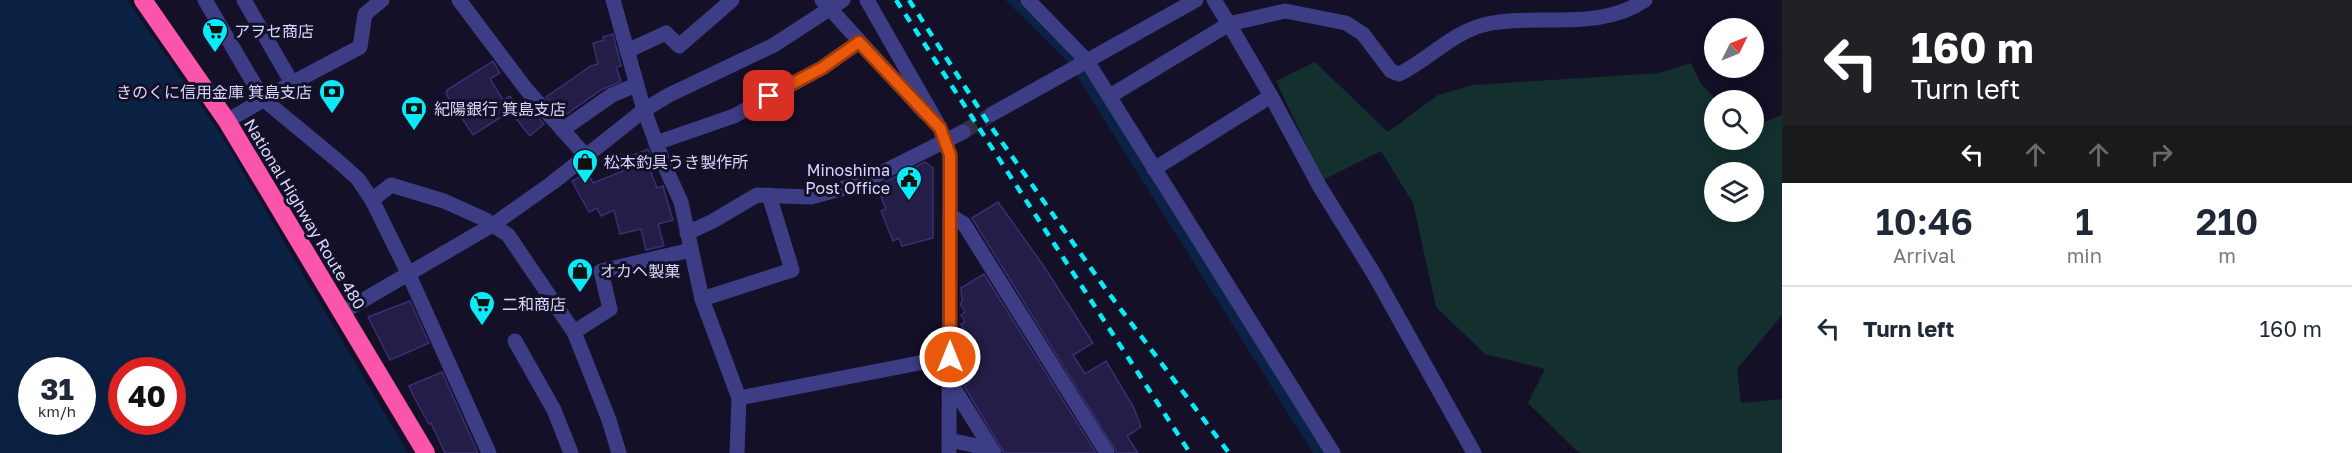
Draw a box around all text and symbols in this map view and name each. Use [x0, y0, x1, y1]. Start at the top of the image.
supermarket icon: アヲセ商店 [200, 16, 230, 54]
north arrow [1704, 18, 1764, 78]
map controls [1704, 18, 1764, 222]
place label: アヲセ商店 [234, 21, 314, 41]
text: 160 m [1911, 22, 2034, 72]
icon: left [1812, 24, 1890, 102]
pin [743, 70, 794, 121]
text: Turn left [1911, 73, 2020, 105]
bank icon: きのくに信用金庫 箕島支店 [317, 77, 347, 115]
icon: arrive [752, 79, 785, 112]
place label: きのくに信用金庫 箕島支店 [116, 82, 312, 102]
button: search [1704, 90, 1764, 150]
bank icon: 紀陽銀行 箕島支店 [399, 94, 429, 132]
place label: 紀陽銀行 箕島支店 [434, 99, 566, 119]
street label: National Highway Route 480 [240, 115, 370, 313]
icon: left [1956, 138, 1989, 171]
icon: ahead [2019, 138, 2052, 171]
icon: ahead [2082, 138, 2115, 171]
icon: right [2145, 138, 2178, 171]
shop icon: 松本釣具うき製作所 [570, 147, 600, 185]
place label: 松本釣具うき製作所 [604, 152, 748, 172]
place label: Minoshima Post Office [805, 160, 890, 198]
button: layers [1704, 162, 1764, 222]
public building icon: Minoshima Post Office [894, 164, 924, 202]
text: 10:46 [1876, 200, 1973, 243]
text: 1 [2075, 200, 2093, 243]
text: 210 [2196, 200, 2258, 243]
text: Arrival [1893, 243, 1956, 267]
text: min [2067, 243, 2102, 267]
text: m [2218, 243, 2236, 267]
shop icon: オカヘ製菓 [565, 256, 595, 294]
place label: オカヘ製菓 [600, 261, 680, 281]
supermarket icon: 二和商店 [467, 289, 497, 327]
place label: 二和商店 [502, 294, 566, 314]
icon: left [1812, 312, 1845, 345]
text: Turn left [1863, 315, 1954, 342]
text: 160 m [2259, 315, 2322, 342]
position arrow [918, 325, 982, 389]
speed limit sign: 40 [108, 357, 186, 435]
text: 31 [40, 371, 74, 407]
text: km/h [38, 402, 76, 420]

